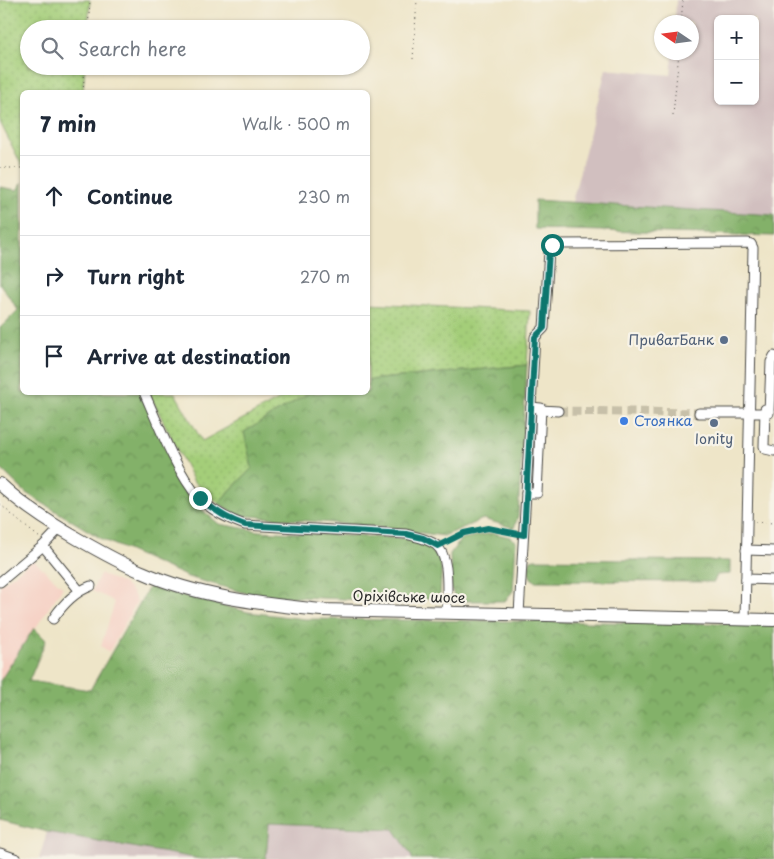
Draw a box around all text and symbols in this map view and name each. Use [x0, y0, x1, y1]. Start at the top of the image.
north arrow [654, 15, 699, 60]
map controls [714, 15, 759, 105]
button: + [714, 15, 759, 60]
search box [20, 20, 370, 75]
icon: search [38, 34, 66, 62]
text: Search here [78, 34, 187, 62]
button: − [714, 60, 759, 105]
text: 7 min [40, 107, 96, 139]
text: Walk · 500 m [242, 111, 350, 135]
icon: ahead [40, 182, 68, 210]
text: Continue [87, 182, 173, 210]
text: 230 m [298, 184, 350, 208]
route start [541, 234, 564, 257]
icon: right [40, 262, 68, 290]
text: Turn right [87, 262, 185, 290]
text: 270 m [300, 264, 350, 288]
place label: ПриватБанк [628, 329, 715, 350]
marker: ПриватБанк [718, 334, 730, 346]
icon: arrive [40, 342, 68, 370]
text: Arrive at destination [87, 342, 291, 370]
place label: Стоянка [634, 410, 693, 431]
marker: Стоянка [618, 415, 630, 427]
marker: Ionity [708, 417, 720, 429]
place label: Ionity [695, 428, 733, 449]
route end [189, 487, 212, 510]
street label: Оріхівське шосе [352, 585, 466, 608]

